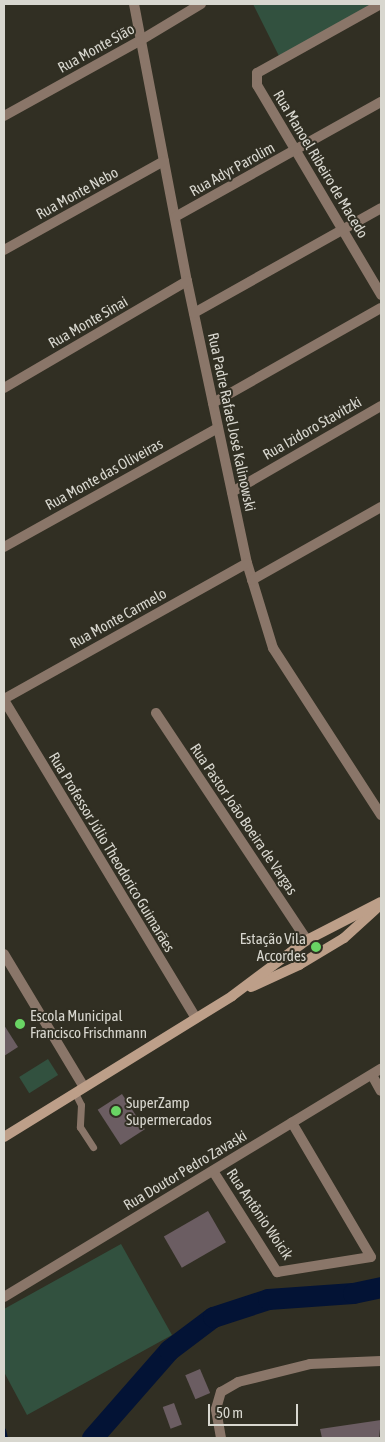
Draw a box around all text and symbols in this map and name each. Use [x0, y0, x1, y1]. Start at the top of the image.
street label: Rua Monte Sião [54, 20, 138, 76]
street label: Rua Manoel Ribeiro de Macedo [270, 87, 372, 241]
street label: Rua Adyr Parolim [186, 138, 278, 200]
street label: Rua Monte Nebo [33, 163, 121, 223]
street label: Rua Monte Sinai [45, 292, 131, 352]
street label: Rua Padre Rafael José Kalinowski [204, 331, 260, 513]
street label: Rua Izidoro Stavitzki [260, 393, 364, 463]
street label: Rua Monte das Oliveiras [42, 434, 166, 514]
street label: Rua Monte Carmelo [66, 584, 170, 652]
street label: Rua Pastor João Boeira de Vargas [187, 740, 301, 898]
street label: Rua Professor Júlio Theodorico Guimarães [45, 749, 179, 955]
place label: Estação Vila Accordes [240, 929, 306, 964]
marker: Estação Vila Accordes [310, 941, 322, 953]
place label: Escola Municipal Francisco Frischmann [30, 1006, 147, 1041]
marker: Escola Municipal Francisco Frischmann [14, 1018, 26, 1030]
place label: SuperZamp Supermercados [126, 1093, 212, 1128]
marker: SuperZamp Supermercados [110, 1105, 122, 1117]
street label: Rua Doutor Pedro Zavaski [120, 1126, 250, 1214]
street label: Rua Antônio Woicik [223, 1165, 297, 1263]
scale bar [210, 1394, 300, 1426]
text: 50 m [216, 1404, 243, 1421]

